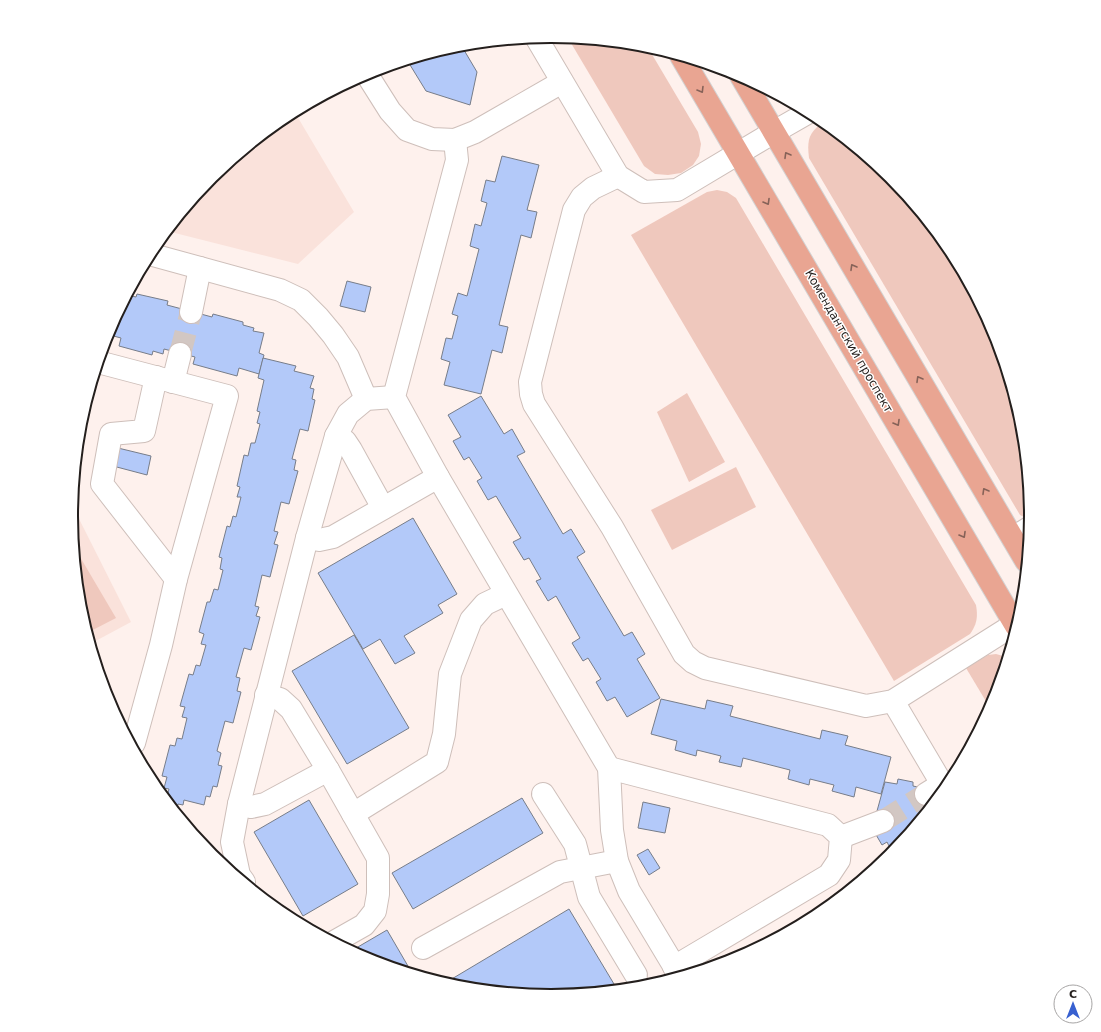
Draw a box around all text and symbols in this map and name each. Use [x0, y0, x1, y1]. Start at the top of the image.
one-way arrow [696, 86, 704, 93]
one-way arrow [785, 152, 792, 159]
one-way arrow [763, 198, 770, 205]
one-way arrow [851, 264, 858, 271]
street label: Комендантский проспект [802, 267, 896, 415]
one-way arrow [917, 376, 924, 383]
one-way arrow [892, 419, 899, 426]
one-way arrow [983, 488, 990, 495]
one-way arrow [958, 531, 965, 538]
north arrow [1053, 984, 1093, 1024]
text: С [1069, 988, 1077, 1001]

